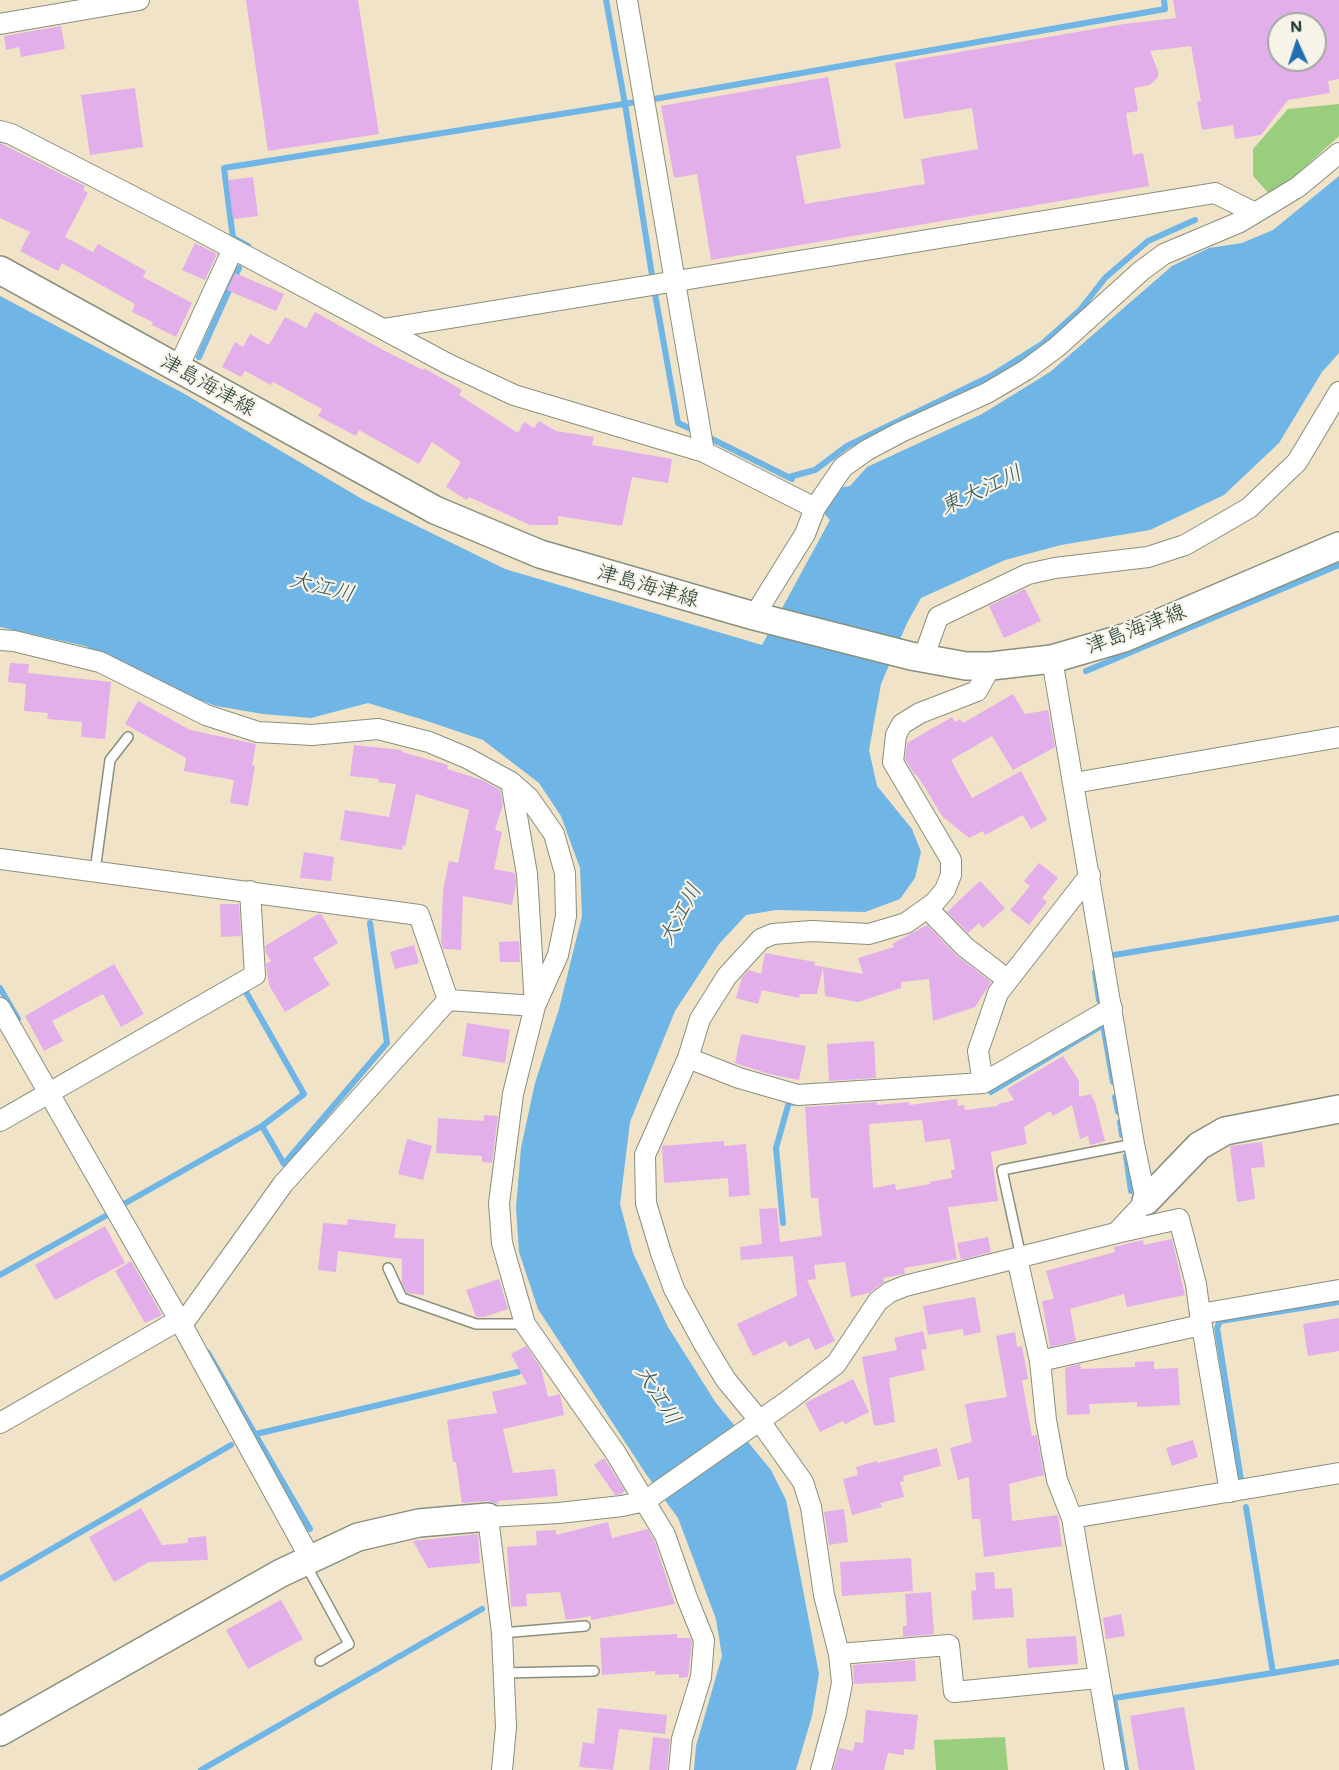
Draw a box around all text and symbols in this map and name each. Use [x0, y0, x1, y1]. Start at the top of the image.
north arrow [1267, 12, 1327, 72]
text: N [1290, 15, 1303, 36]
street label: 津島海津線 [156, 349, 260, 421]
water label: 東大江川 [936, 459, 1026, 521]
street label: 津島海津線 [594, 559, 702, 613]
water label: 大江川 [287, 566, 357, 608]
street label: 津島海津線 [1082, 598, 1190, 660]
water label: 大江川 [652, 879, 708, 949]
water label: 大江川 [629, 1360, 687, 1430]

